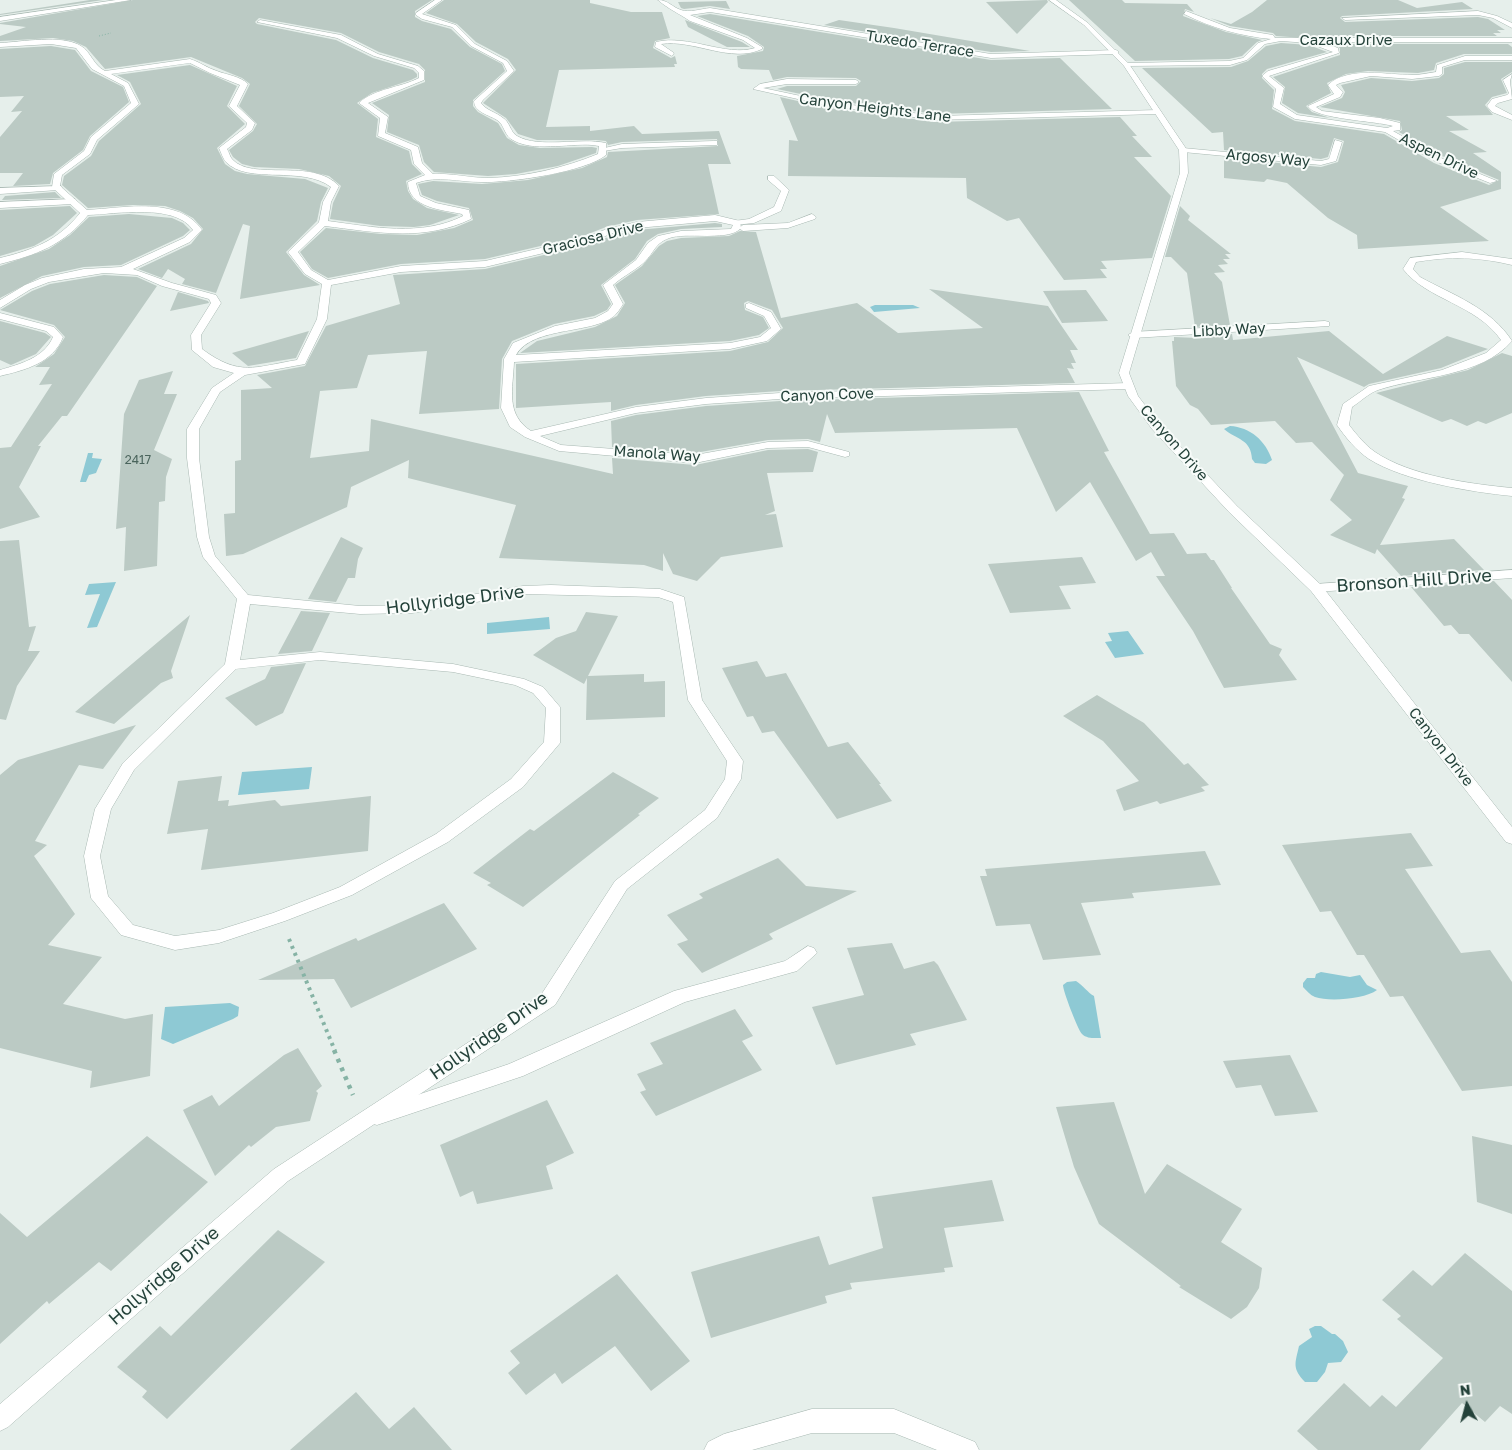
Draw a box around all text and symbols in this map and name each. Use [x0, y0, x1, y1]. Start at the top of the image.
street label: Tuxedo Terrace [865, 27, 975, 61]
street label: Cazaux Drive [1299, 31, 1393, 49]
street label: Canyon Heights Lane [798, 90, 952, 126]
street label: Aspen Drive [1396, 129, 1482, 183]
street label: Argosy Way [1225, 145, 1311, 171]
street label: Graciosa Drive [541, 217, 645, 259]
street label: Libby Way [1192, 319, 1266, 341]
street label: Canyon Cove [780, 384, 874, 406]
street label: Canyon Drive [1136, 401, 1212, 485]
street label: Manola Way [613, 442, 701, 466]
house number: 2417 [125, 453, 151, 467]
street label: Bronson Hill Drive [1336, 565, 1492, 597]
street label: Hollyridge Drive [385, 581, 525, 619]
street label: Canyon Drive [1405, 704, 1477, 790]
street label: Hollyridge Drive [426, 987, 552, 1085]
street label: Hollyridge Drive [104, 1222, 224, 1330]
north arrow [1442, 1380, 1492, 1430]
text: N [1459, 1381, 1471, 1399]

